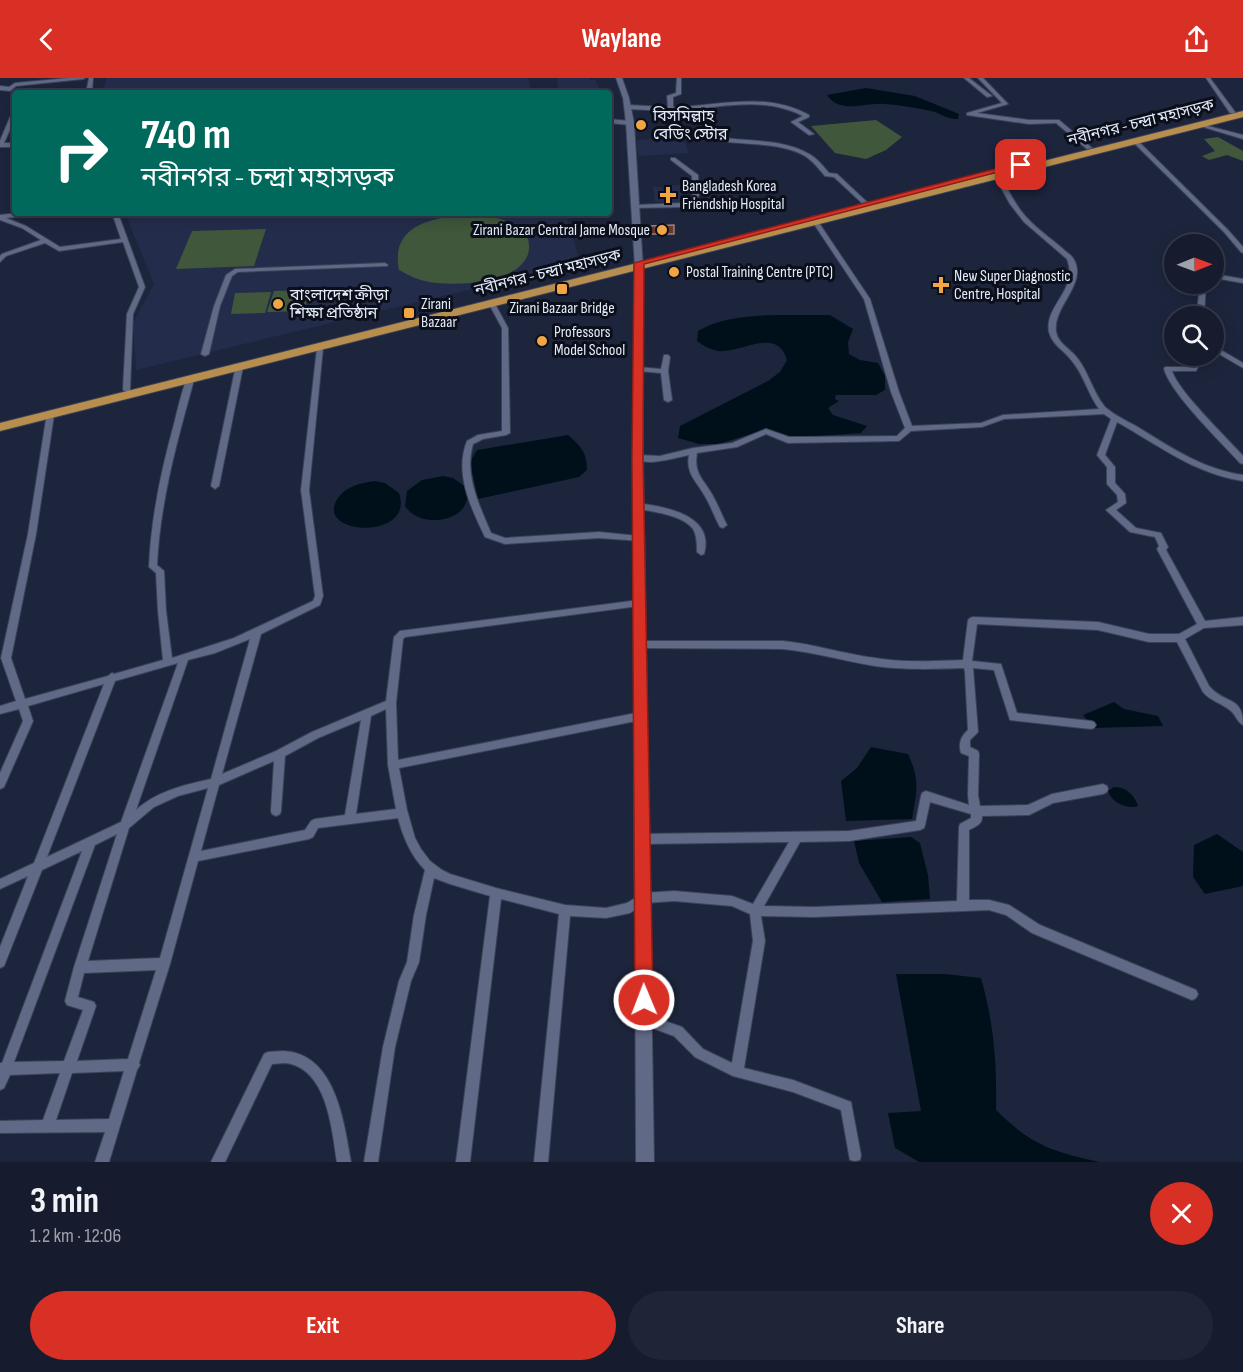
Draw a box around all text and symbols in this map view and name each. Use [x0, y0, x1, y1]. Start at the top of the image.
icon: back [30, 23, 63, 56]
text: Waylane [581, 23, 662, 55]
icon: share [1180, 23, 1213, 56]
street label: নবীনগর - চন্দ্রা মহাসড়ক [1065, 94, 1217, 151]
place label: বিসমিল্লাহ বেডিং স্টোর [652, 106, 728, 144]
text: 740 m [141, 110, 231, 161]
icon: right [42, 114, 120, 192]
marker: বিসমিল্লাহ বেডিং স্টোর [634, 118, 648, 132]
pin [995, 139, 1046, 190]
icon: arrive [1004, 148, 1037, 181]
text: নবীনগর - চন্দ্রা মহাসড়ক [141, 162, 394, 194]
place label: Bangladesh Korea Friendship Hospital [682, 177, 784, 214]
marker: Bangladesh Korea Friendship Hospital [659, 186, 677, 204]
place label: Zirani Bazar Central Jame Mosque [473, 221, 650, 240]
marker: Zirani Bazar Central Jame Mosque [655, 223, 669, 237]
north arrow [1164, 234, 1224, 294]
map controls [1164, 234, 1224, 366]
street label: নবীনগর - চন্দ্রা মহাসড়ক [472, 244, 624, 301]
place label: Postal Training Centre (PTC) [686, 263, 833, 282]
marker: Postal Training Centre (PTC) [667, 265, 681, 279]
place label: New Super Diagnostic Centre, Hospital [954, 267, 1071, 304]
marker: New Super Diagnostic Centre, Hospital [932, 276, 950, 294]
marker: Zirani Bazaar Bridge [555, 282, 569, 296]
place label: বাংলাদেশ ক্রীড়া শিক্ষা প্রতিষ্ঠান [289, 285, 389, 323]
place label: Zirani Bazaar [421, 295, 457, 332]
marker: বাংলাদেশ ক্রীড়া শিক্ষা প্রতিষ্ঠান [271, 297, 285, 311]
place label: Zirani Bazaar Bridge [509, 299, 615, 318]
marker: Zirani Bazaar [402, 306, 416, 320]
button: search [1164, 306, 1224, 366]
place label: Professors Model School [554, 323, 625, 360]
marker: Professors Model School [535, 334, 549, 348]
position arrow [612, 968, 676, 1032]
text: 3 min [30, 1180, 99, 1223]
button: close [1150, 1182, 1213, 1245]
text: 1.2 km · 12:06 [30, 1224, 121, 1248]
button: Exit [30, 1291, 616, 1360]
button: Share [628, 1291, 1213, 1360]

